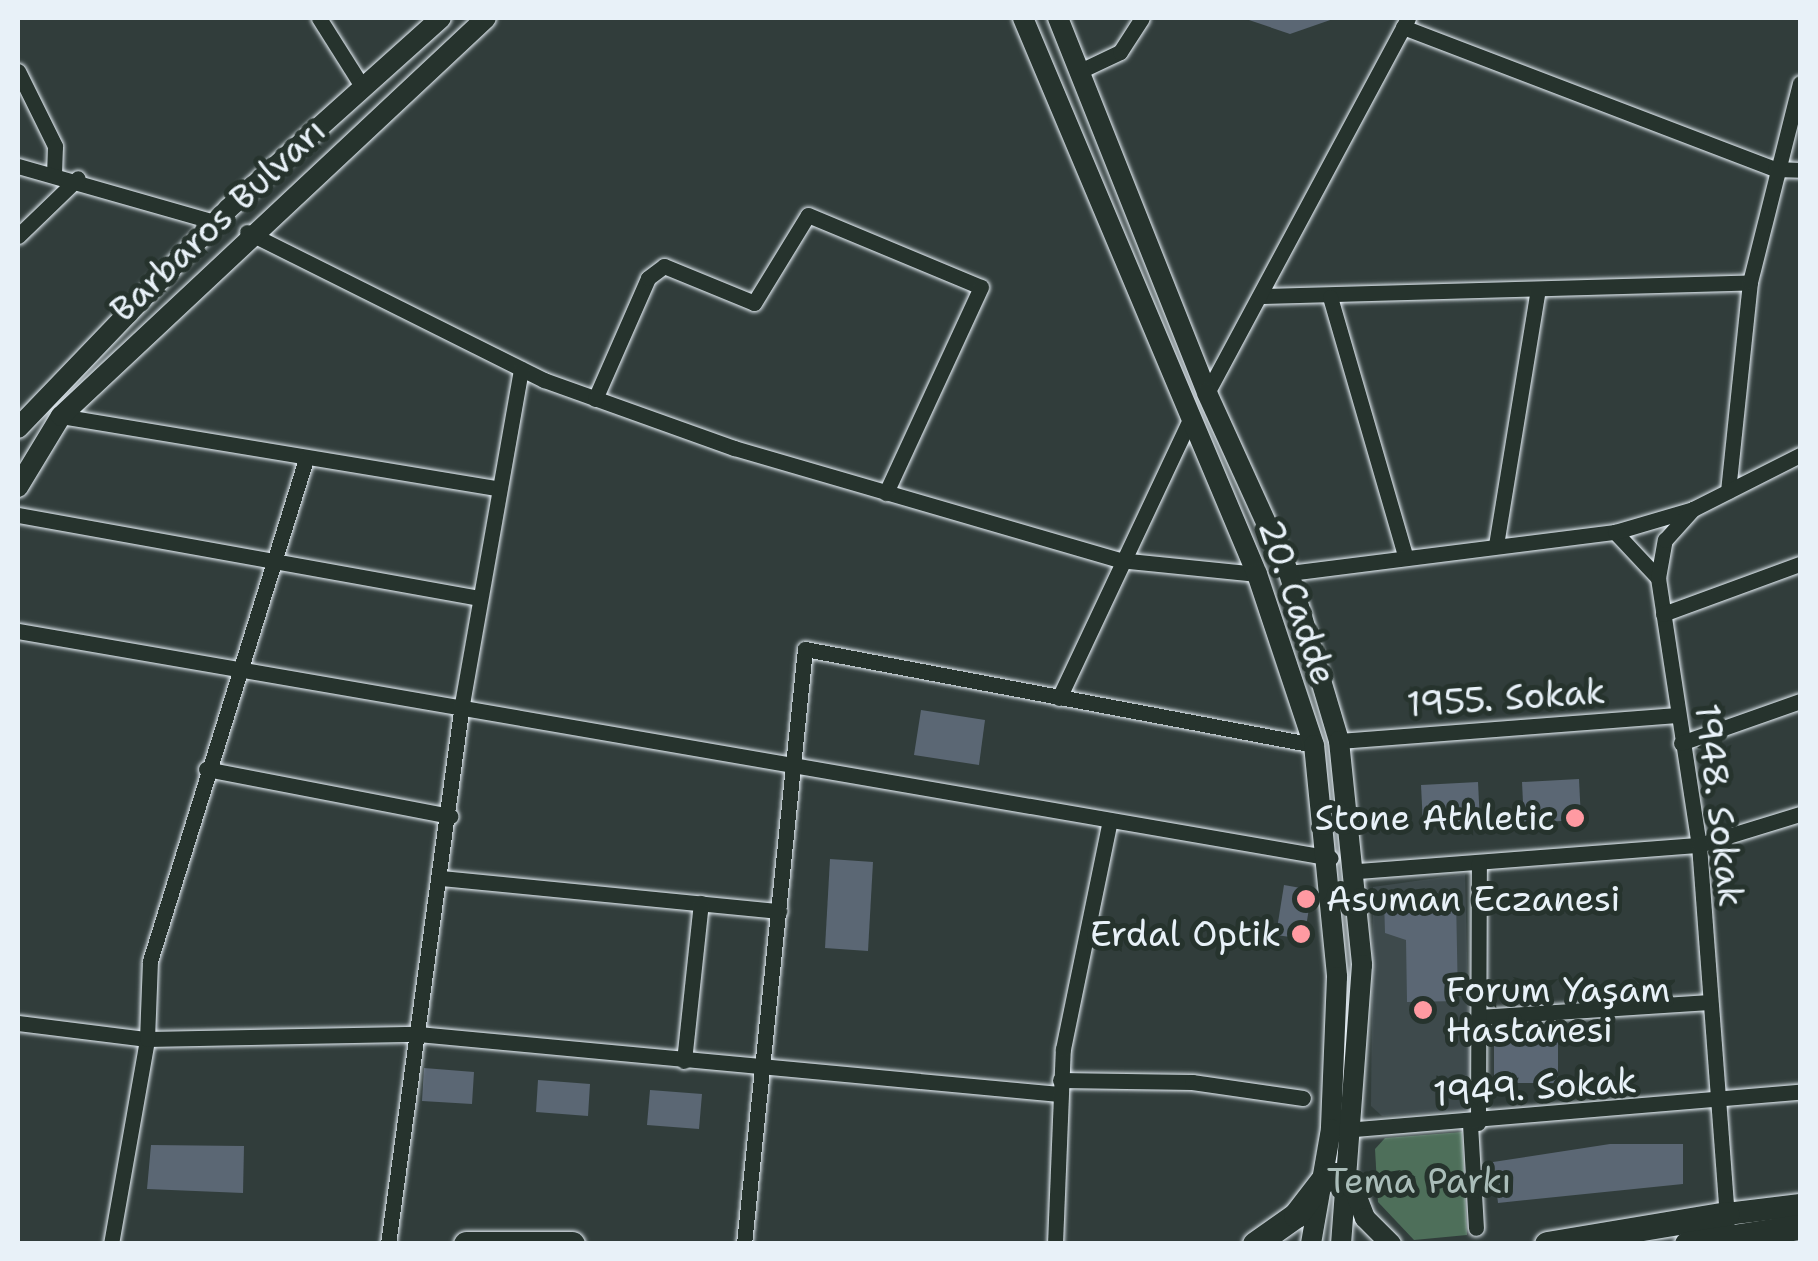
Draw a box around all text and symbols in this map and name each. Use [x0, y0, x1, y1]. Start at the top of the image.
street label: Barbaros Bulvarı [102, 110, 334, 330]
street label: 20. Cadde [1249, 514, 1345, 690]
street label: 1955. Sokak [1405, 670, 1607, 726]
street label: 1948. Sokak [1686, 701, 1752, 909]
place label: Stone Athletic [1315, 797, 1555, 839]
marker: Stone Athletic [1564, 807, 1586, 829]
place label: Asuman Eczanesi [1326, 878, 1620, 920]
marker: Asuman Eczanesi [1295, 888, 1317, 910]
place label: Erdal Optik [1090, 913, 1281, 955]
marker: Erdal Optik [1290, 923, 1312, 945]
place label: Forum Yaşam Hastanesi [1446, 969, 1670, 1051]
marker: Forum Yaşam Hastanesi [1410, 997, 1436, 1023]
street label: 1949. Sokak [1432, 1059, 1638, 1115]
park label: Tema Parkı [1327, 1160, 1511, 1202]

